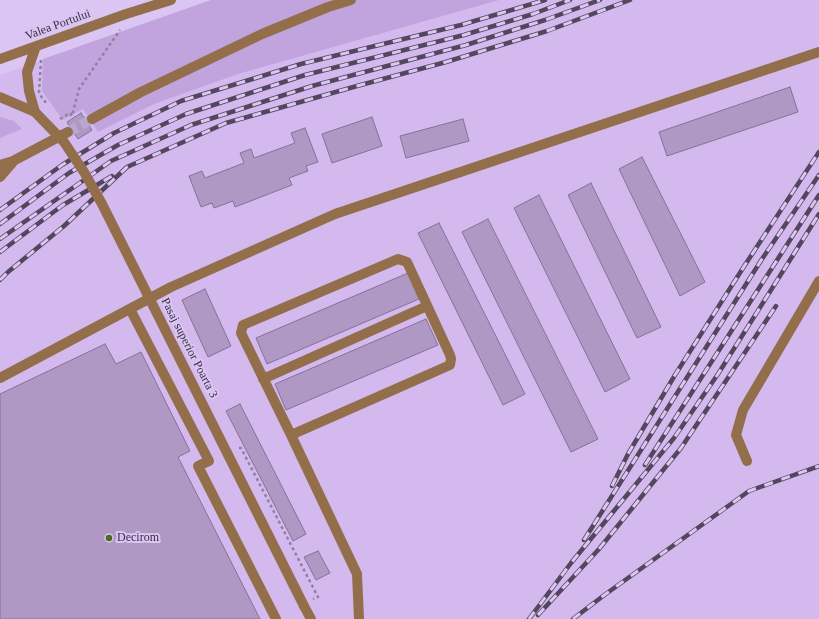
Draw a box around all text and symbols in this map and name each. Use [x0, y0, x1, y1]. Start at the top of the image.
street label: Valea Portului [23, 7, 93, 43]
street label: Pasaj superior Poarta 3 [158, 296, 220, 400]
place label: Decirom [117, 531, 159, 545]
marker: Decirom [104, 533, 114, 543]

